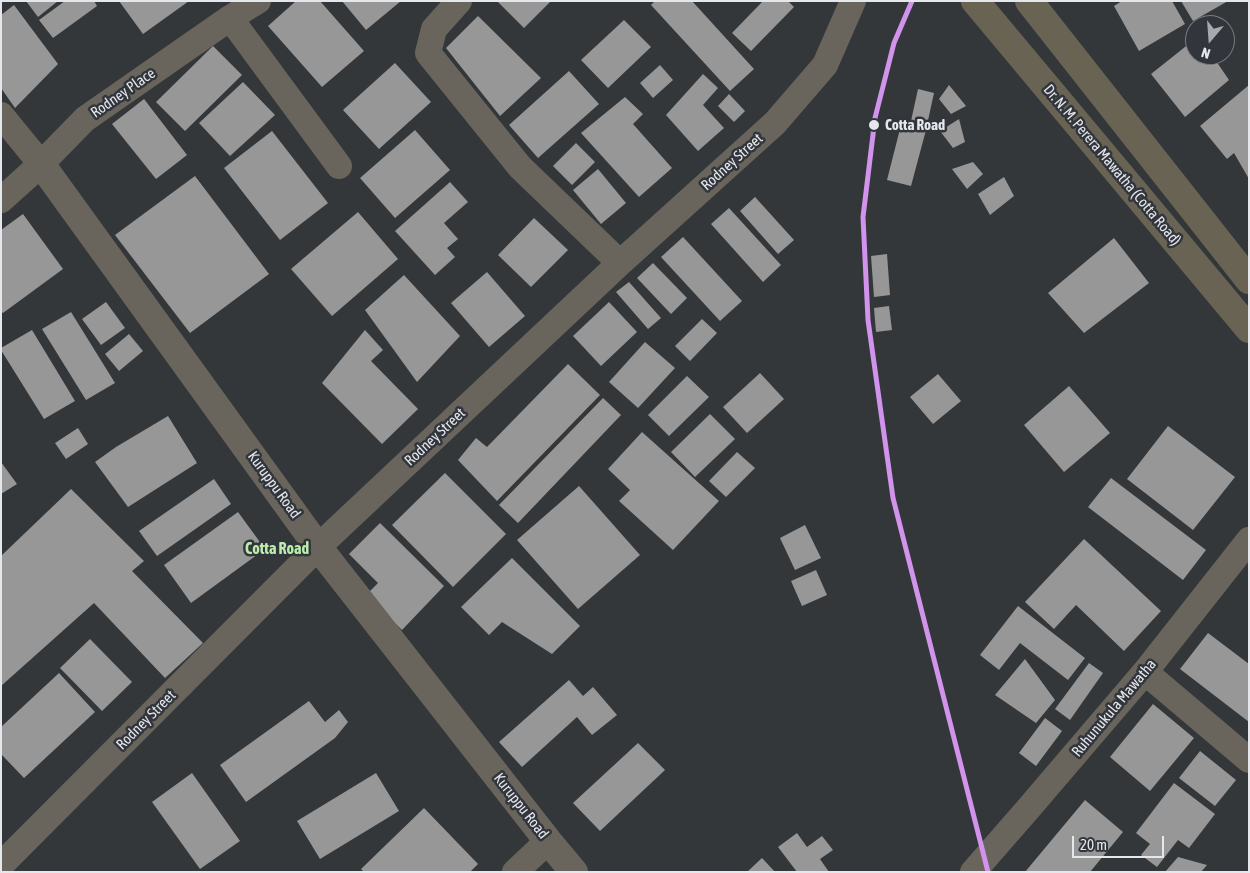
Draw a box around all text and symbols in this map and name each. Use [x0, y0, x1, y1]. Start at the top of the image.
north arrow [1185, 15, 1235, 65]
text: N [1199, 44, 1212, 62]
street label: Rodney Place [87, 64, 159, 122]
street label: Dr. N. M. Perera Mawatha (Cotta Road) [1039, 81, 1185, 249]
place label: Cotta Road [885, 116, 945, 134]
marker: Cotta Road [867, 118, 881, 132]
street label: Rodney Street [697, 130, 767, 194]
street label: Rodney Street [401, 404, 469, 470]
street label: Kuruppu Road [244, 448, 304, 522]
district label: Cotta Road [245, 539, 309, 559]
street label: Ruhunukula Mawatha [1068, 655, 1160, 761]
street label: Rodney Street [113, 687, 179, 753]
street label: Kuruppu Road [490, 770, 552, 842]
scale bar [1075, 826, 1168, 858]
text: 20 m [1080, 836, 1107, 853]

